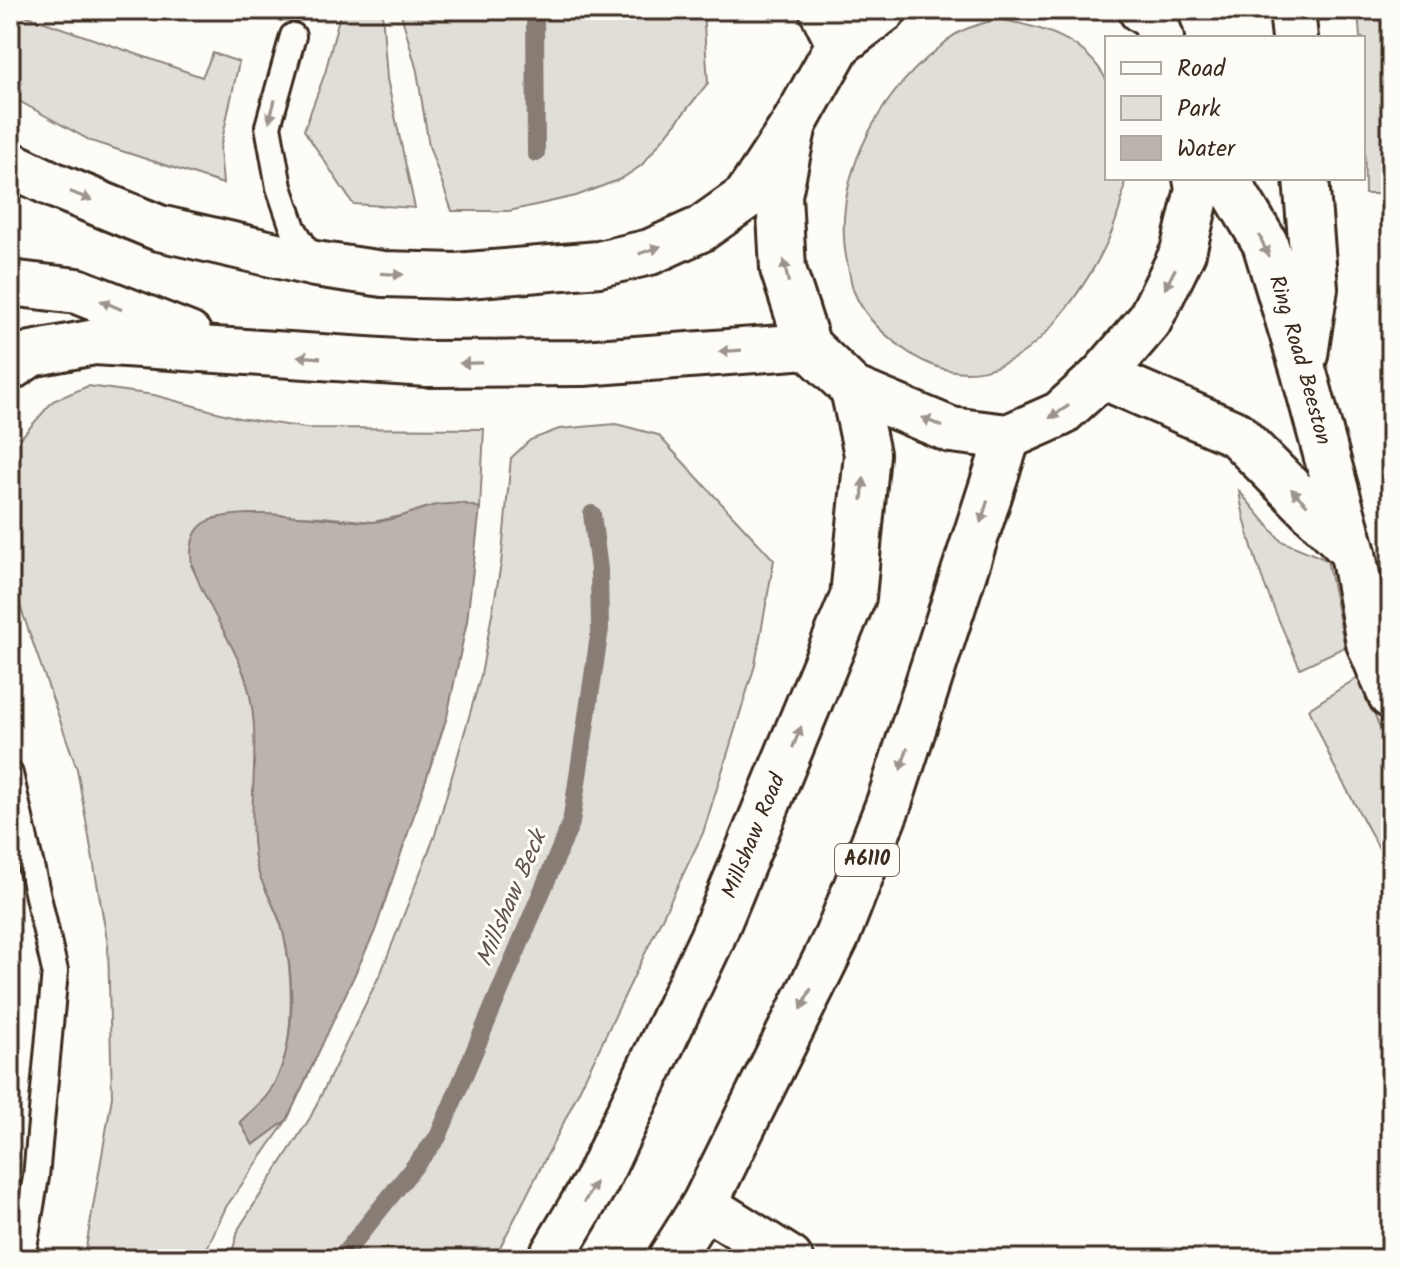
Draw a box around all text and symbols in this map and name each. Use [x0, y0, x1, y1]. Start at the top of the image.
legend [1105, 36, 1365, 180]
text: Road [1177, 50, 1226, 89]
text: Park [1177, 90, 1221, 129]
one-way arrow [266, 99, 278, 124]
text: Water [1177, 130, 1237, 169]
one-way arrow [69, 190, 93, 203]
one-way arrow [1258, 234, 1271, 257]
one-way arrow [638, 244, 662, 256]
one-way arrow [779, 259, 792, 284]
one-way arrow [380, 268, 405, 281]
one-way arrow [1163, 268, 1176, 291]
street label: Ring Road Beeston [1258, 271, 1340, 449]
one-way arrow [99, 299, 122, 312]
one-way arrow [718, 345, 743, 358]
one-way arrow [296, 350, 321, 363]
one-way arrow [458, 357, 483, 370]
one-way arrow [1048, 405, 1069, 420]
one-way arrow [920, 416, 944, 429]
one-way arrow [857, 476, 870, 501]
one-way arrow [1290, 488, 1309, 507]
one-way arrow [977, 500, 990, 524]
one-way arrow [790, 725, 803, 749]
one-way arrow [897, 747, 909, 771]
street label: Millshaw Road [713, 767, 796, 904]
water label: Millshaw Beck [466, 821, 560, 973]
road number: A6110 [835, 844, 899, 876]
one-way arrow [799, 988, 812, 1011]
one-way arrow [583, 1181, 597, 1203]

